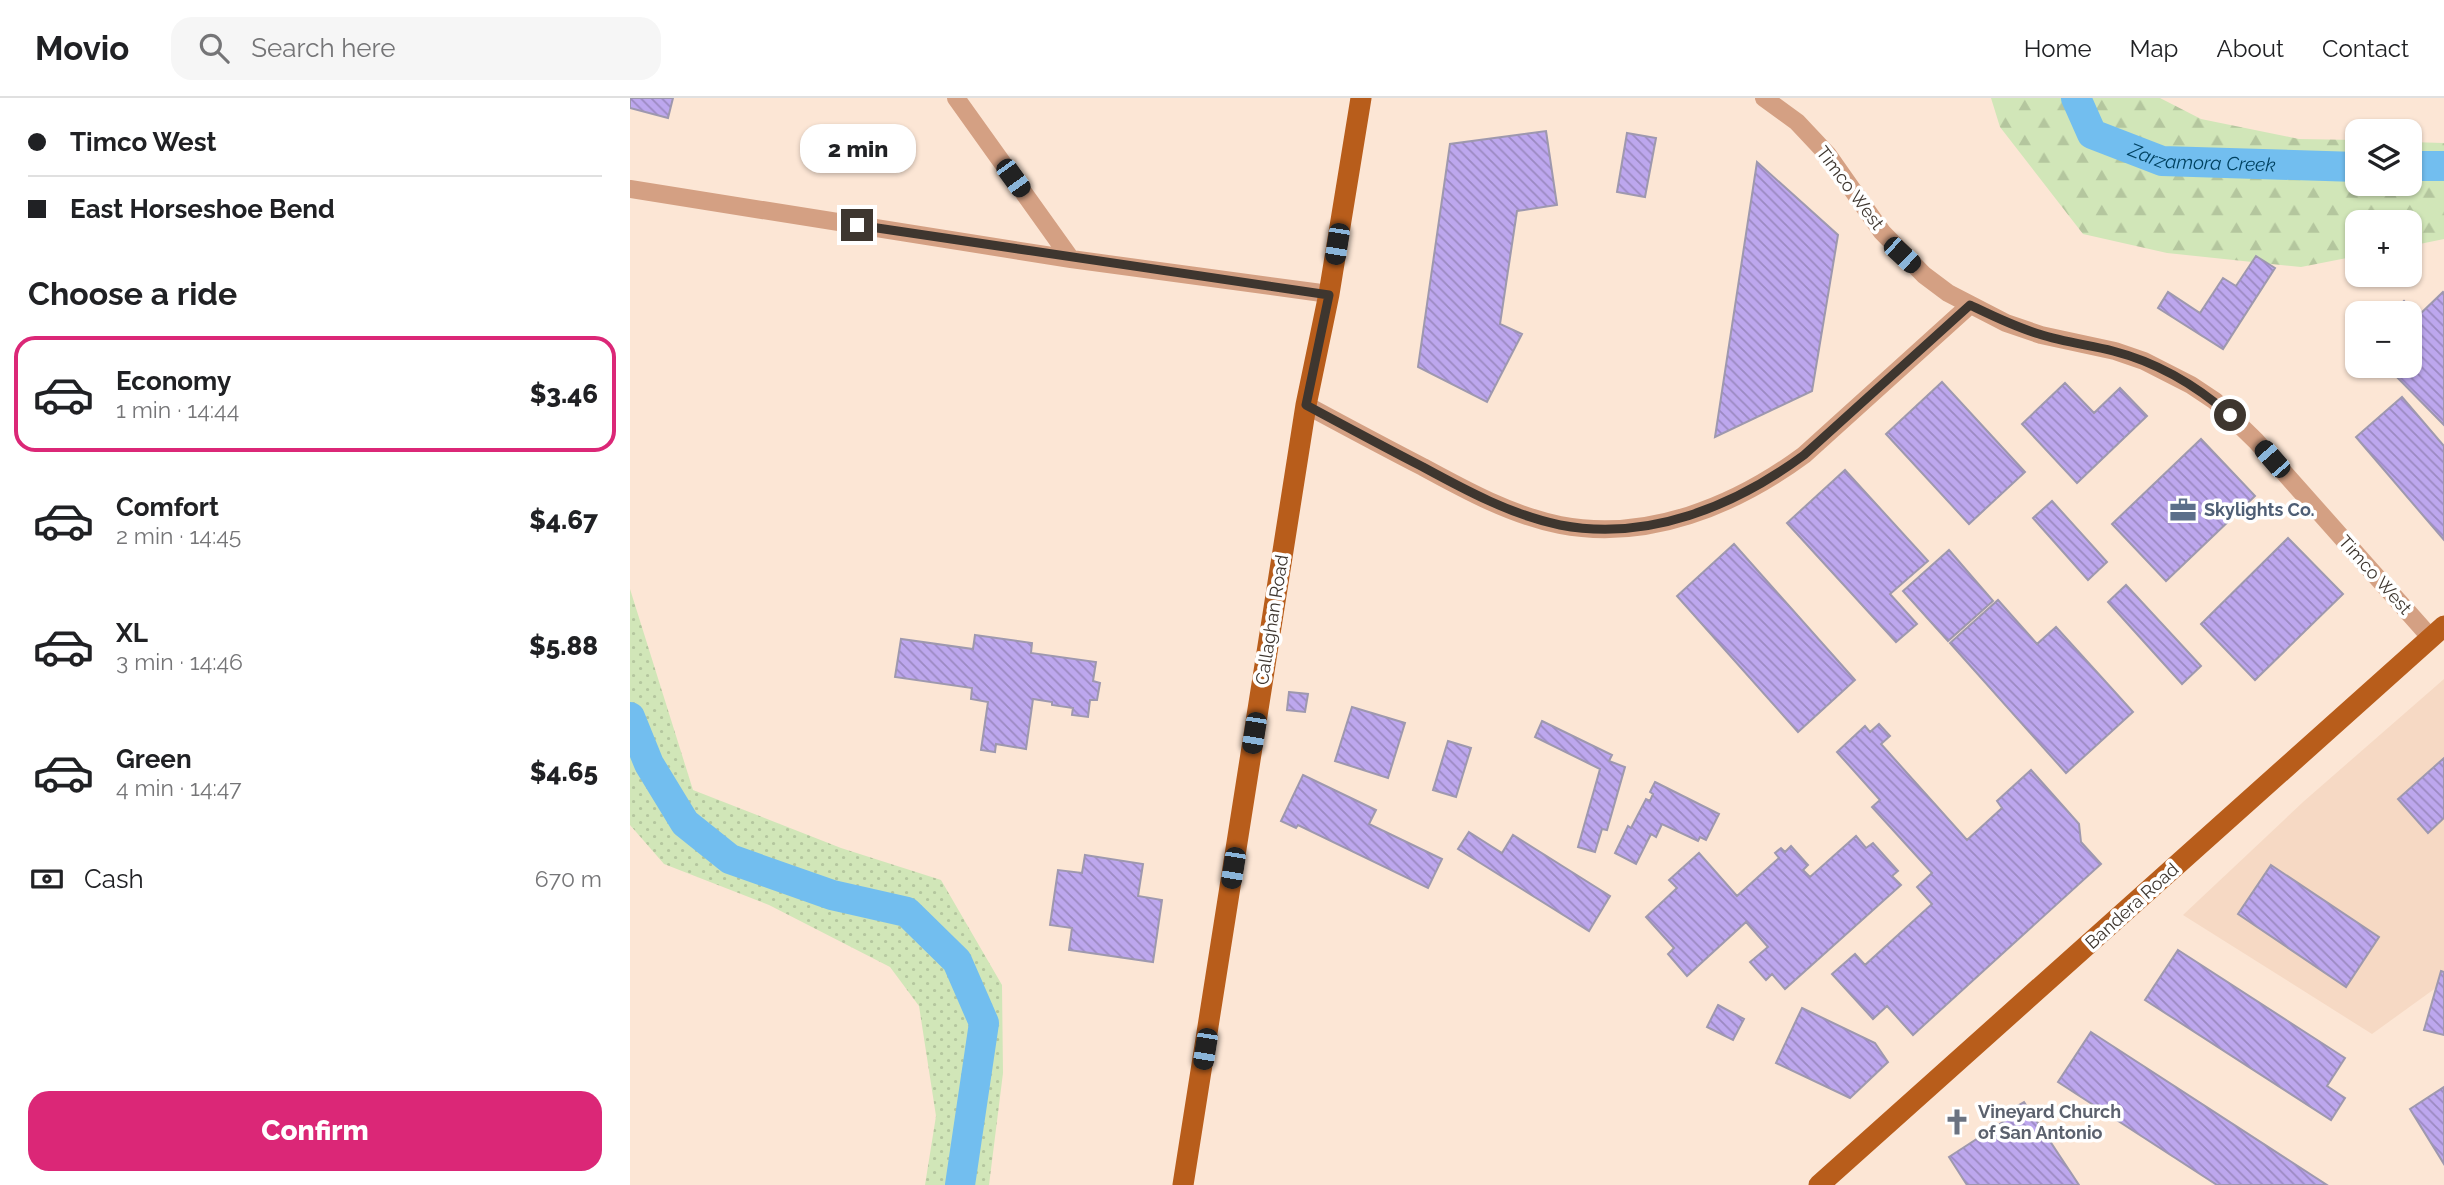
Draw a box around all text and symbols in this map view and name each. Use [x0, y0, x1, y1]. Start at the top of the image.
search box [171, 17, 661, 80]
text: Movio [35, 29, 129, 68]
icon: search [195, 29, 233, 67]
text: Search here [251, 33, 396, 63]
text: Home [2024, 34, 2092, 63]
text: Map [2130, 34, 2178, 63]
text: About [2216, 34, 2284, 63]
text: Contact [2322, 34, 2409, 63]
map controls [2345, 119, 2422, 378]
button: layers [2345, 119, 2422, 196]
callout: 2 min [799, 123, 915, 172]
text: Timco West [70, 127, 216, 157]
text: 2 min [828, 135, 888, 162]
water label: Zarzamora Creek [2125, 138, 2276, 175]
street label: Timco West [1812, 142, 1889, 233]
car [993, 155, 1034, 201]
text: East Horseshoe Bend [70, 194, 335, 224]
route end [841, 209, 873, 241]
button: + [2345, 210, 2422, 287]
car [1324, 222, 1351, 266]
car [1880, 233, 1925, 277]
text: Choose a ride [28, 275, 237, 312]
button: − [2345, 301, 2422, 378]
icon: car [32, 363, 95, 426]
text: Economy [116, 366, 231, 396]
text: $3.46 [530, 379, 598, 409]
text: 1 min · 14:44 [116, 396, 239, 423]
route start [2214, 399, 2246, 431]
car [2251, 436, 2294, 482]
icon: car [32, 489, 95, 552]
text: Comfort [116, 492, 219, 522]
office icon: Skylights Co. [2168, 495, 2198, 525]
place label: Skylights Co. [2204, 499, 2315, 520]
text: $4.67 [529, 505, 598, 535]
text: 2 min · 14:45 [116, 522, 241, 549]
street label: Timco West [2335, 531, 2416, 618]
street label: Callaghan Road [1251, 553, 1292, 686]
icon: car [32, 615, 95, 678]
text: XL [116, 618, 148, 648]
text: $5.88 [529, 631, 598, 661]
text: 3 min · 14:46 [116, 648, 243, 675]
car [1241, 711, 1268, 755]
icon: car [32, 741, 95, 804]
text: Green [116, 744, 192, 774]
text: $4.65 [530, 757, 598, 787]
text: 4 min · 14:47 [116, 774, 242, 801]
car [1220, 846, 1247, 890]
street label: Bandera Road [2081, 858, 2183, 953]
icon: cash [28, 860, 66, 898]
text: Cash [84, 864, 144, 894]
text: 670 m [535, 865, 602, 892]
car [1192, 1027, 1219, 1071]
button: Confirm [28, 1091, 602, 1171]
place label: Vineyard Church of San Antonio [1978, 1101, 2121, 1143]
church icon: Vineyard Church of San Antonio [1942, 1107, 1972, 1137]

